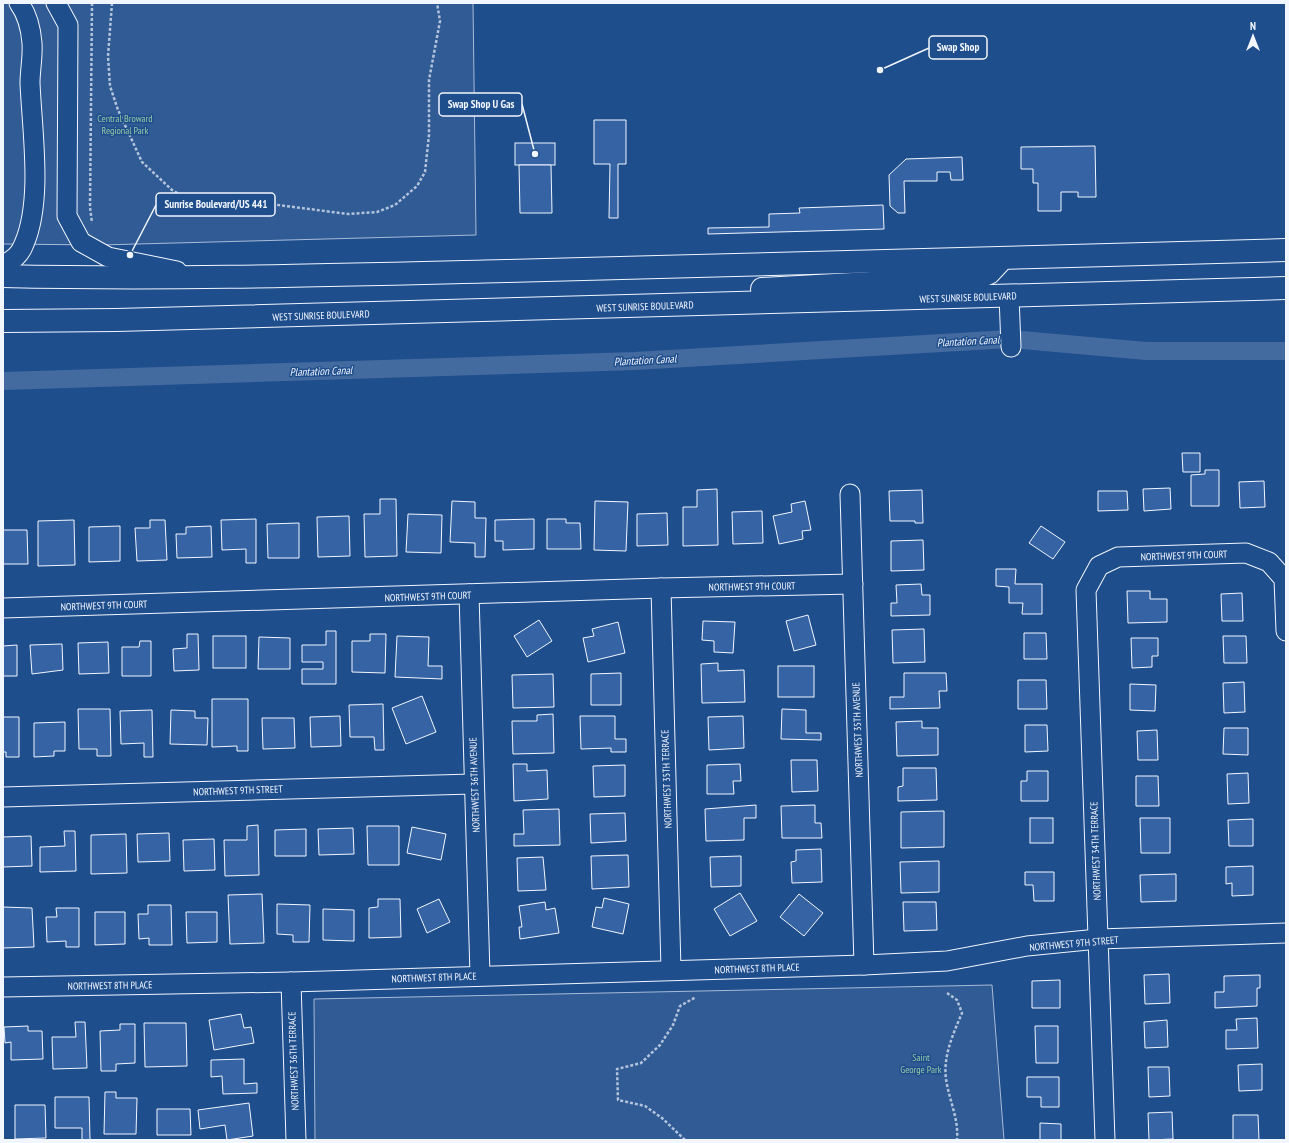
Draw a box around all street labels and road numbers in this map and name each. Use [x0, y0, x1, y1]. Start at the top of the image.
street label: WEST SUNRISE BOULEVARD [919, 289, 1017, 306]
street label: WEST SUNRISE BOULEVARD [596, 298, 694, 315]
street label: WEST SUNRISE BOULEVARD [272, 307, 370, 324]
street label: NORTHWEST 9TH COURT [1140, 547, 1228, 564]
street label: NORTHWEST 9TH COURT [708, 579, 796, 594]
street label: NORTHWEST 9TH COURT [384, 588, 472, 605]
street label: NORTHWEST 9TH COURT [60, 597, 148, 614]
street label: NORTHWEST 35TH AVENUE [849, 682, 866, 778]
street label: NORTHWEST 35TH TERRACE [658, 729, 675, 829]
street label: NORTHWEST 36TH AVENUE [466, 737, 483, 833]
street label: NORTHWEST 9TH STREET [193, 782, 284, 799]
street label: NORTHWEST 34TH TERRACE [1087, 801, 1104, 901]
street label: NORTHWEST 9TH STREET [1029, 933, 1120, 954]
street label: NORTHWEST 8TH PLACE [714, 961, 800, 976]
street label: NORTHWEST 8TH PLACE [391, 970, 477, 985]
street label: NORTHWEST 8TH PLACE [67, 978, 153, 993]
street label: NORTHWEST 36TH TERRACE [285, 1011, 302, 1111]

